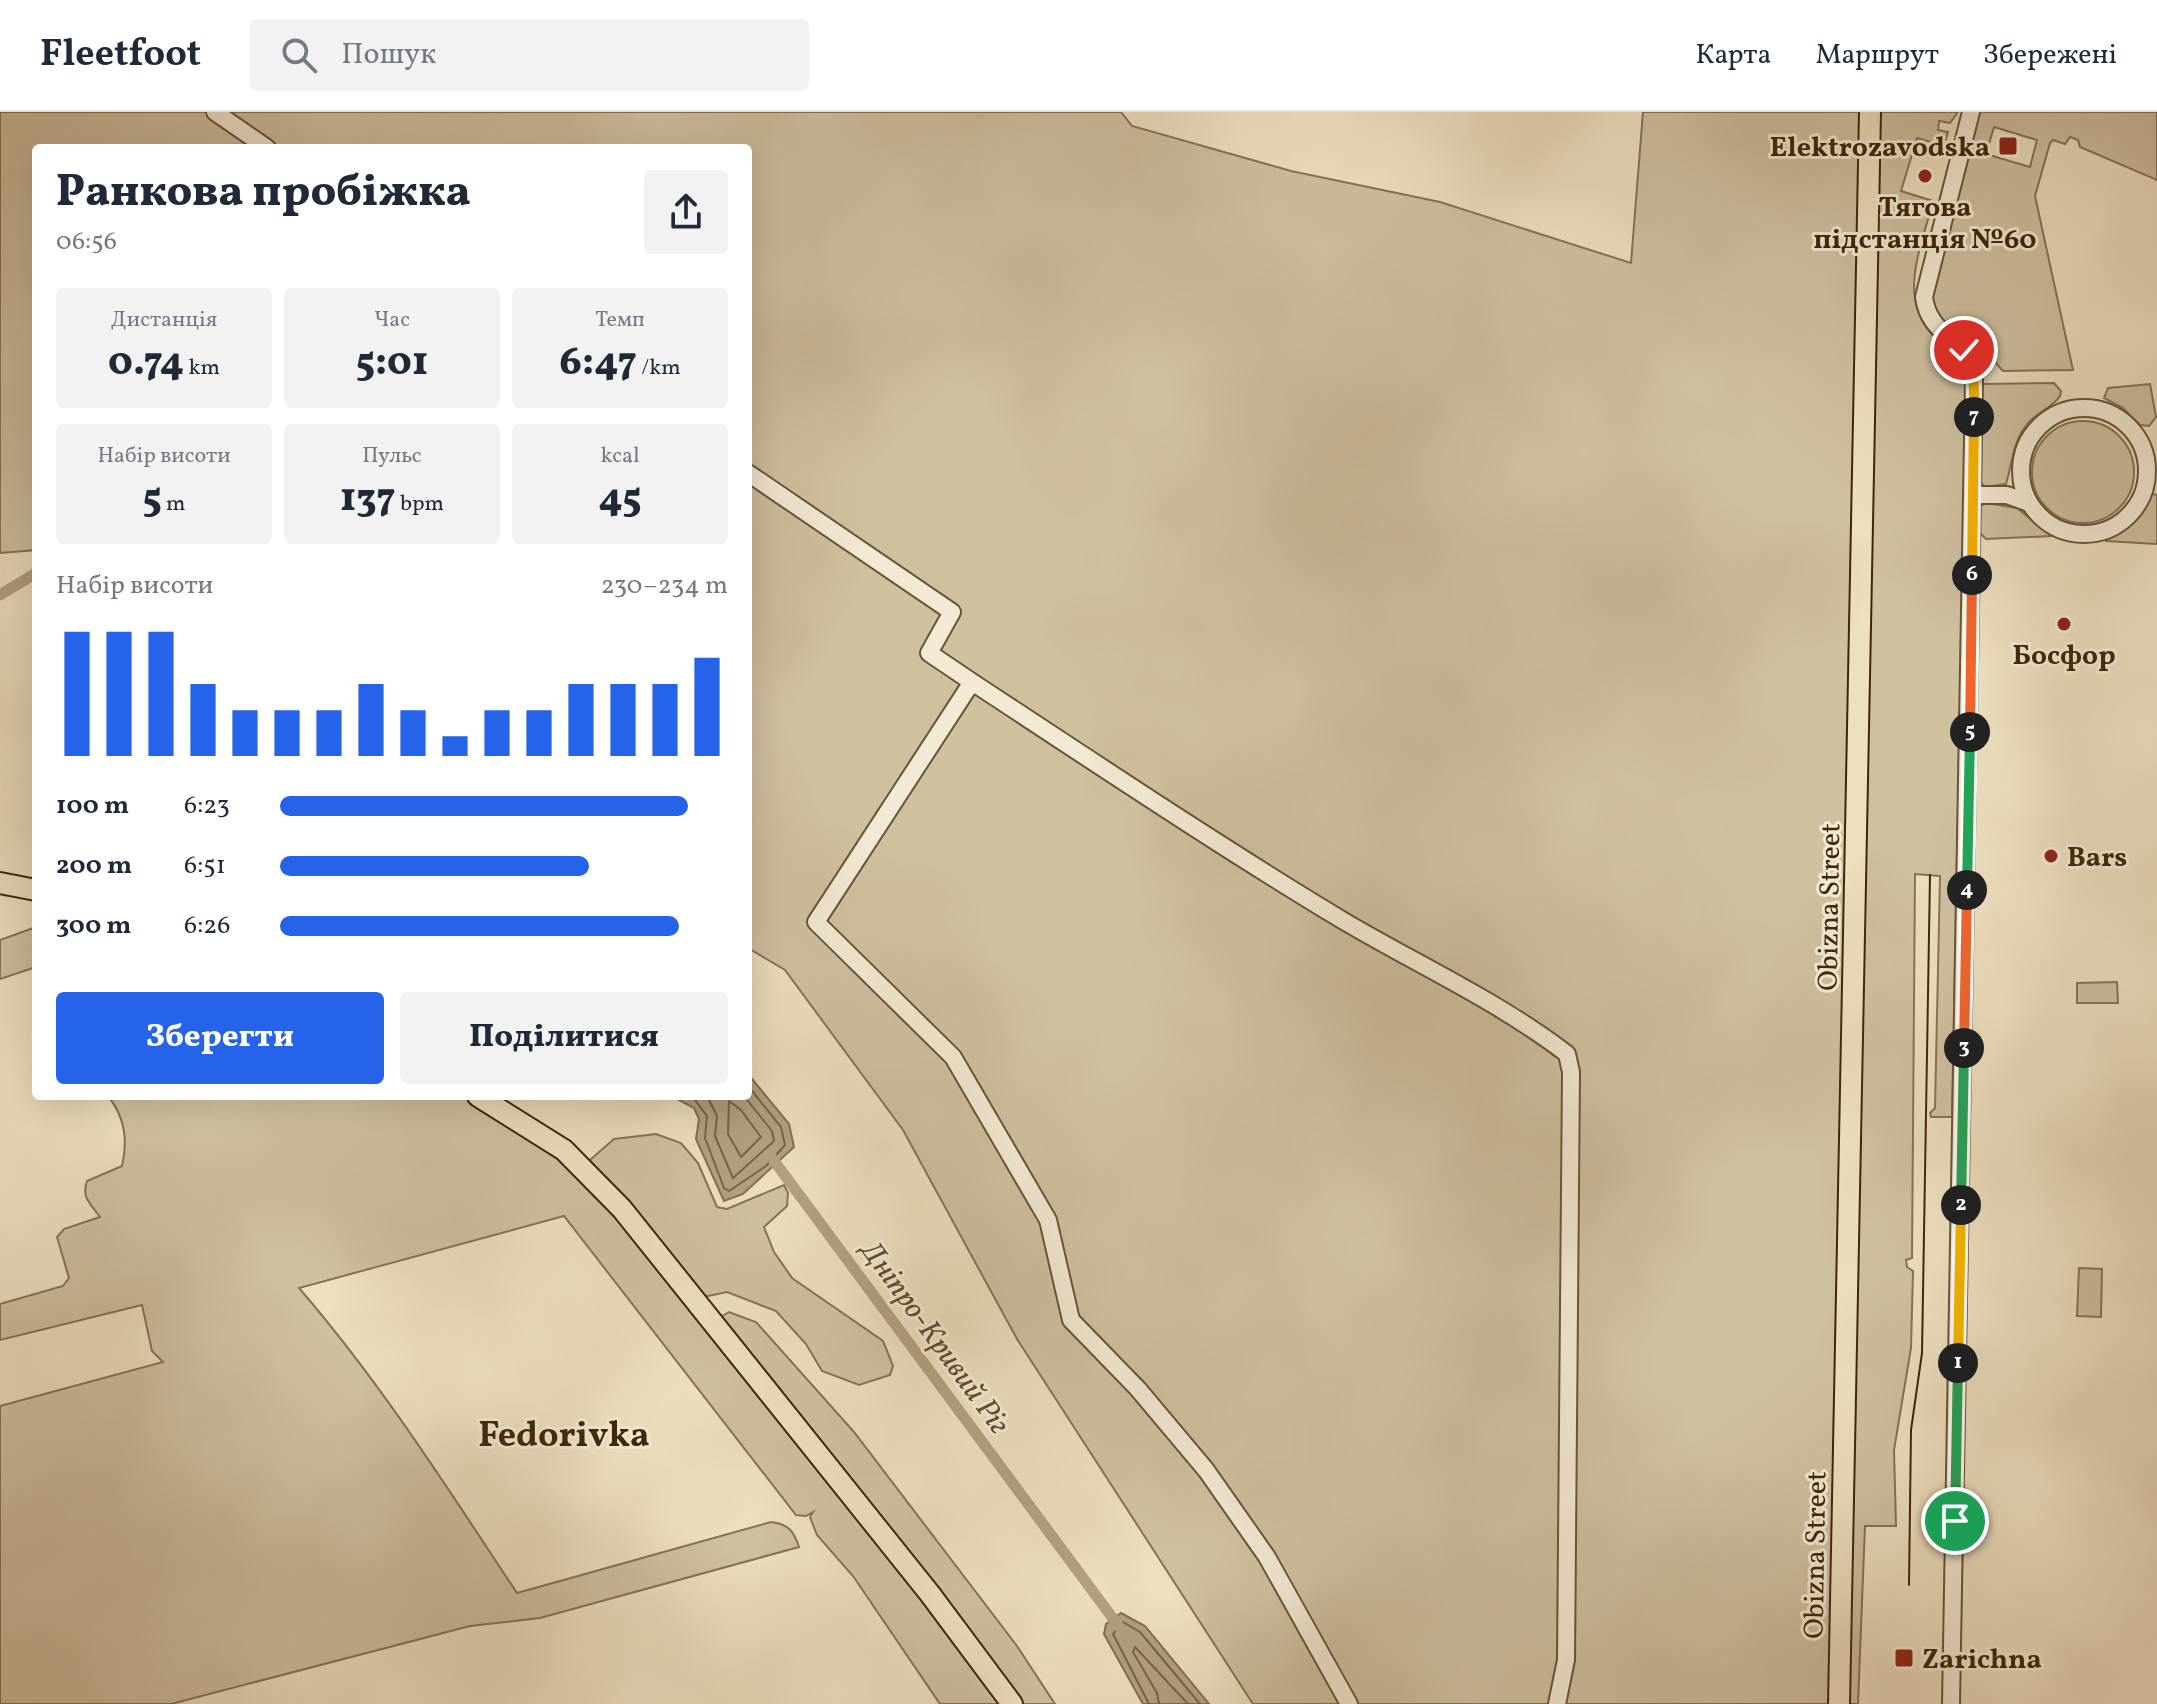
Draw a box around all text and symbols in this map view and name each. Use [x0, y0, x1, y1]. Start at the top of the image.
search box [249, 19, 809, 91]
text: Fleetfoot [40, 29, 201, 82]
icon: search [277, 33, 321, 77]
text: Пошук [341, 34, 436, 76]
text: Карта [1696, 36, 1771, 75]
text: Маршрут [1815, 36, 1939, 75]
text: Збережені [1983, 36, 2117, 75]
place label: Elektrozavodska [1770, 129, 1990, 168]
marker: Elektrozavodska [1997, 135, 2019, 157]
text: Ранкова пробіжка [56, 163, 471, 224]
marker: Тягова підстанція №60 [1916, 167, 1934, 185]
button: share [644, 170, 728, 254]
place label: Тягова підстанція №60 [1813, 189, 2037, 260]
text: 06:56 [56, 224, 117, 260]
text: Дистанція [111, 305, 217, 336]
text: Час [374, 305, 410, 336]
text: Темп [595, 305, 645, 336]
pin [1930, 316, 1998, 384]
icon: check [1942, 328, 1986, 372]
text: 0.74 [108, 336, 184, 392]
text: 5:01 [356, 336, 428, 392]
text: 6:47 [559, 336, 637, 392]
text: km [184, 353, 220, 384]
text: /km [637, 353, 681, 384]
pin: 7 [1954, 397, 1994, 437]
text: 7 [1969, 401, 1979, 432]
text: Набір висоти [97, 441, 231, 472]
text: Пульс [362, 441, 422, 472]
text: kcal [600, 441, 640, 472]
text: 5 [142, 472, 162, 528]
text: 137 [340, 472, 396, 528]
text: 45 [598, 472, 642, 528]
text: m [162, 489, 186, 520]
text: bpm [396, 489, 444, 520]
pin: 6 [1952, 555, 1992, 595]
text: 6 [1966, 559, 1978, 590]
text: Набір висоти [56, 568, 213, 604]
text: 230–234 m [601, 568, 728, 604]
marker: Босфор [2055, 615, 2073, 633]
place label: Босфор [2012, 637, 2116, 676]
pin: 5 [1950, 712, 1990, 752]
text: 5 [1965, 716, 1975, 747]
text: 100 m [56, 788, 129, 824]
text: 6:23 [184, 788, 230, 824]
street label: Obizna Street [1810, 823, 1851, 991]
place label: Bars [2067, 839, 2127, 878]
marker: Bars [2042, 847, 2060, 865]
text: 200 m [56, 848, 132, 884]
text: 6:51 [184, 848, 226, 884]
pin: 4 [1947, 870, 1987, 910]
text: 4 [1960, 874, 1974, 905]
text: 300 m [56, 908, 132, 944]
text: 6:26 [184, 908, 230, 944]
button: Зберегти [56, 992, 384, 1084]
button: Поділитися [400, 992, 728, 1084]
pin: 3 [1944, 1028, 1984, 1068]
text: 3 [1958, 1032, 1970, 1063]
pin: 2 [1941, 1185, 1981, 1225]
text: 2 [1955, 1189, 1967, 1220]
water label: Дніпро-Кривий Ріг [849, 1231, 1019, 1444]
pin: 1 [1938, 1343, 1978, 1383]
text: 1 [1954, 1347, 1962, 1378]
district label: Fedorivka [478, 1412, 650, 1462]
street label: Obizna Street [1796, 1471, 1837, 1639]
pin [1921, 1487, 1989, 1555]
icon: arrive [1933, 1499, 1977, 1543]
place label: Zarichna [1922, 1641, 2042, 1680]
marker: Zarichna [1893, 1647, 1915, 1669]

